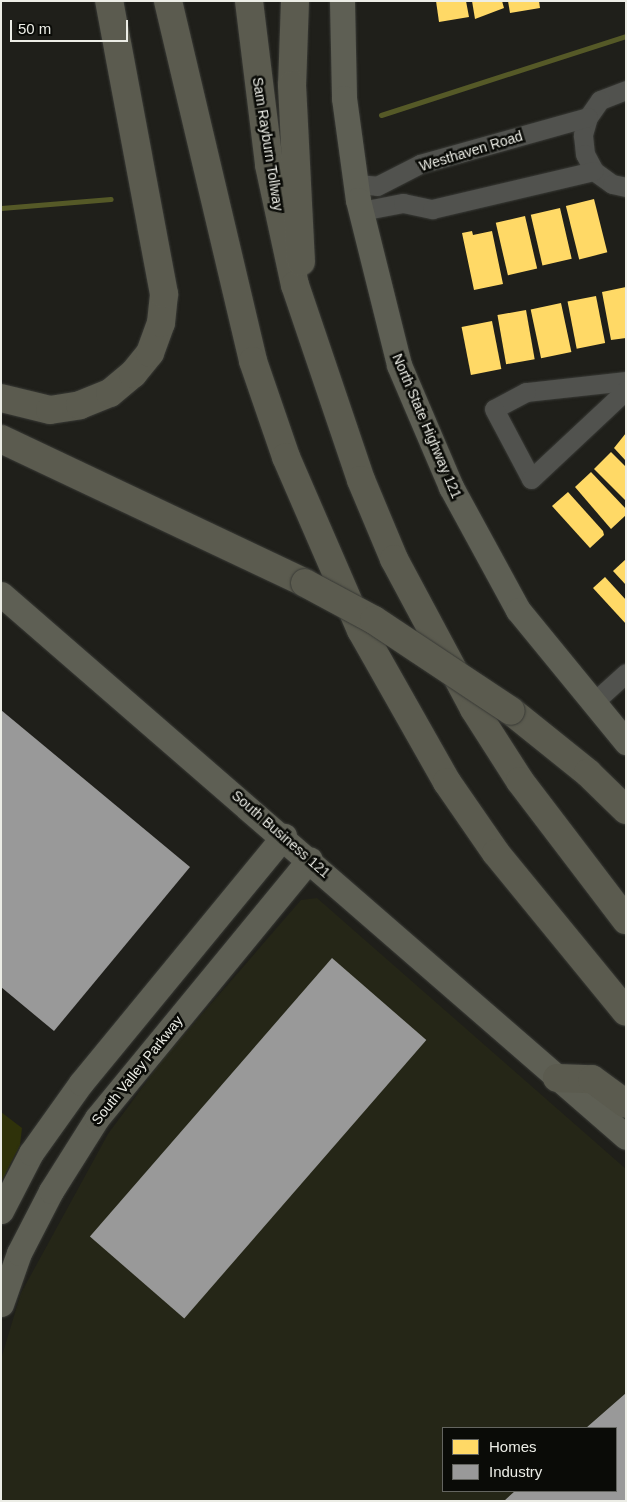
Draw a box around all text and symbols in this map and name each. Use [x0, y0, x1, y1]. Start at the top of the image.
scale bar [12, 10, 130, 42]
text: 50 m [18, 20, 51, 37]
street label: Sam Rayburn Tollway [249, 76, 287, 212]
street label: Westhaven Road [417, 127, 525, 175]
street label: North State Highway 121 [389, 351, 465, 501]
street label: South Business 121 [228, 787, 334, 881]
street label: South Valley Parkway [88, 1012, 186, 1128]
legend [442, 1427, 617, 1492]
text: Homes [489, 1438, 537, 1455]
text: Industry [489, 1463, 542, 1480]

